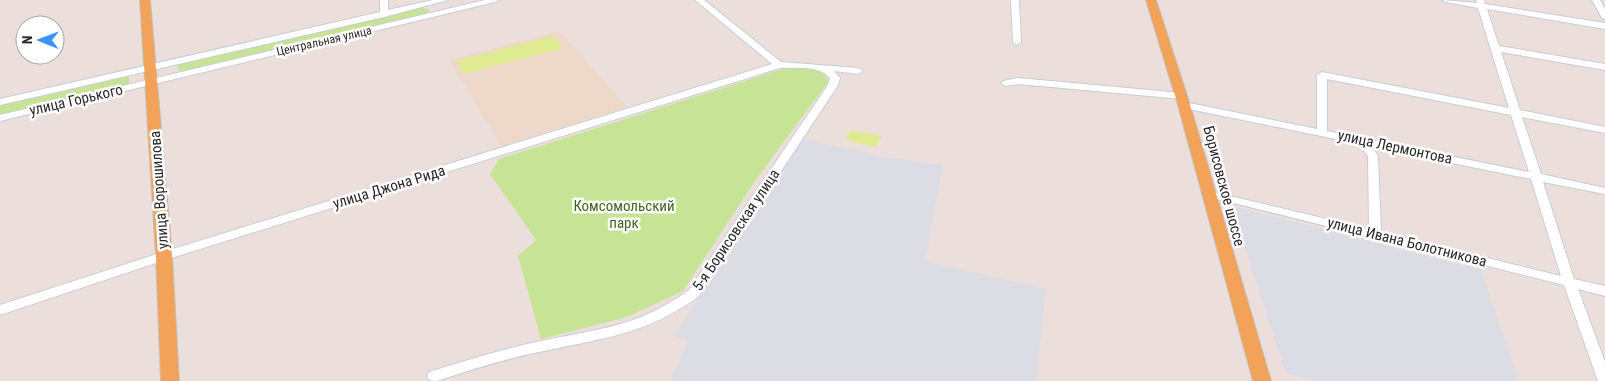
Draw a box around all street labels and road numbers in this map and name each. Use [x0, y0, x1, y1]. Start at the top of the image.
street label: Центральная улица [275, 23, 373, 59]
street label: улица Горького [28, 81, 124, 119]
street label: Борисовское шоссе [1199, 124, 1249, 248]
street label: улица Лермонтова [1336, 126, 1454, 168]
street label: улица Ворошилова [146, 130, 172, 250]
street label: улица Джона Рида [331, 161, 447, 213]
street label: 5-я Борисовская улица [689, 166, 783, 294]
street label: улица Ивана Болотникова [1325, 213, 1489, 271]

